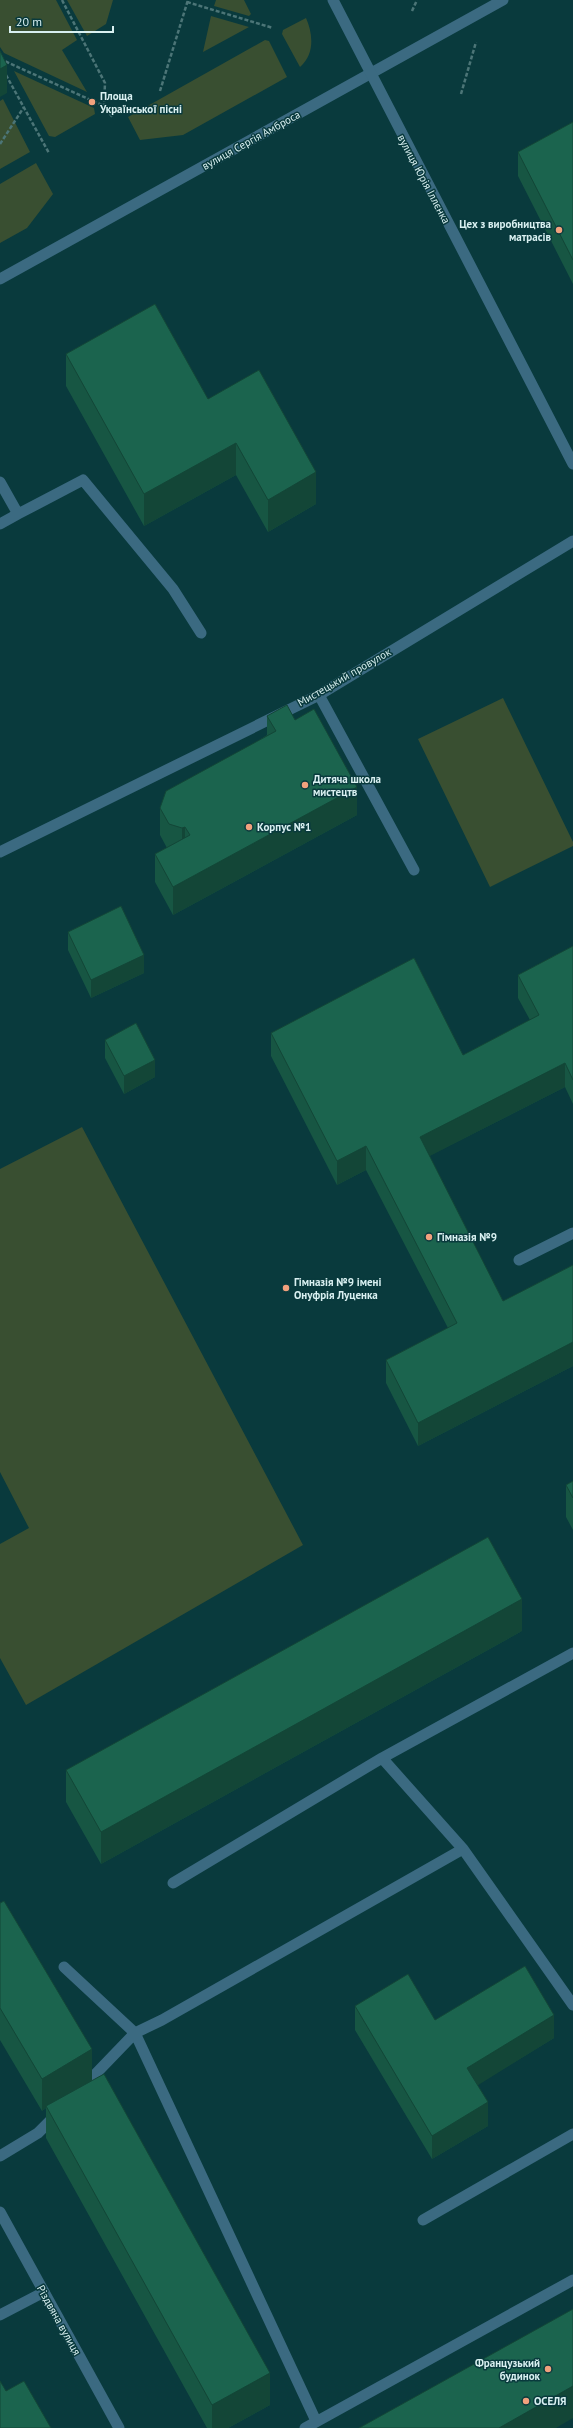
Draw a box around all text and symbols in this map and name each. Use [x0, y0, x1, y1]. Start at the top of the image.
scale bar [10, 8, 113, 34]
text: 20 m [16, 14, 42, 29]
place label: Площа Української пісні [99, 89, 182, 116]
marker: Площа Української пісні [87, 97, 97, 107]
street label: вулиця Сергія Амброса [199, 107, 303, 173]
street label: вулиця Юрія Іллєнка [395, 132, 453, 226]
place label: Цех з виробництва матрасів [459, 217, 551, 244]
marker: Цех з виробництва матрасів [554, 225, 564, 235]
street label: Мистецький провулок [295, 644, 394, 709]
place label: Дитяча школа мистецтв [313, 772, 381, 799]
marker: Дитяча школа мистецтв [300, 780, 310, 790]
place label: Корпус №1 [257, 820, 311, 834]
marker: Корпус №1 [244, 822, 254, 832]
place label: Гімназія №9 [437, 1230, 497, 1244]
marker: Гімназія №9 [424, 1232, 434, 1242]
place label: Гімназія №9 імені Онуфрія Луценка [294, 1275, 381, 1302]
marker: Гімназія №9 імені Онуфрія Луценка [281, 1283, 291, 1293]
street label: Різдвяна вулиця [34, 2282, 84, 2358]
place label: Французький будинок [475, 2356, 541, 2383]
marker: Французький будинок [543, 2364, 553, 2374]
place label: ОСЕЛЯ [534, 2394, 567, 2408]
marker: ОСЕЛЯ [521, 2396, 531, 2406]

